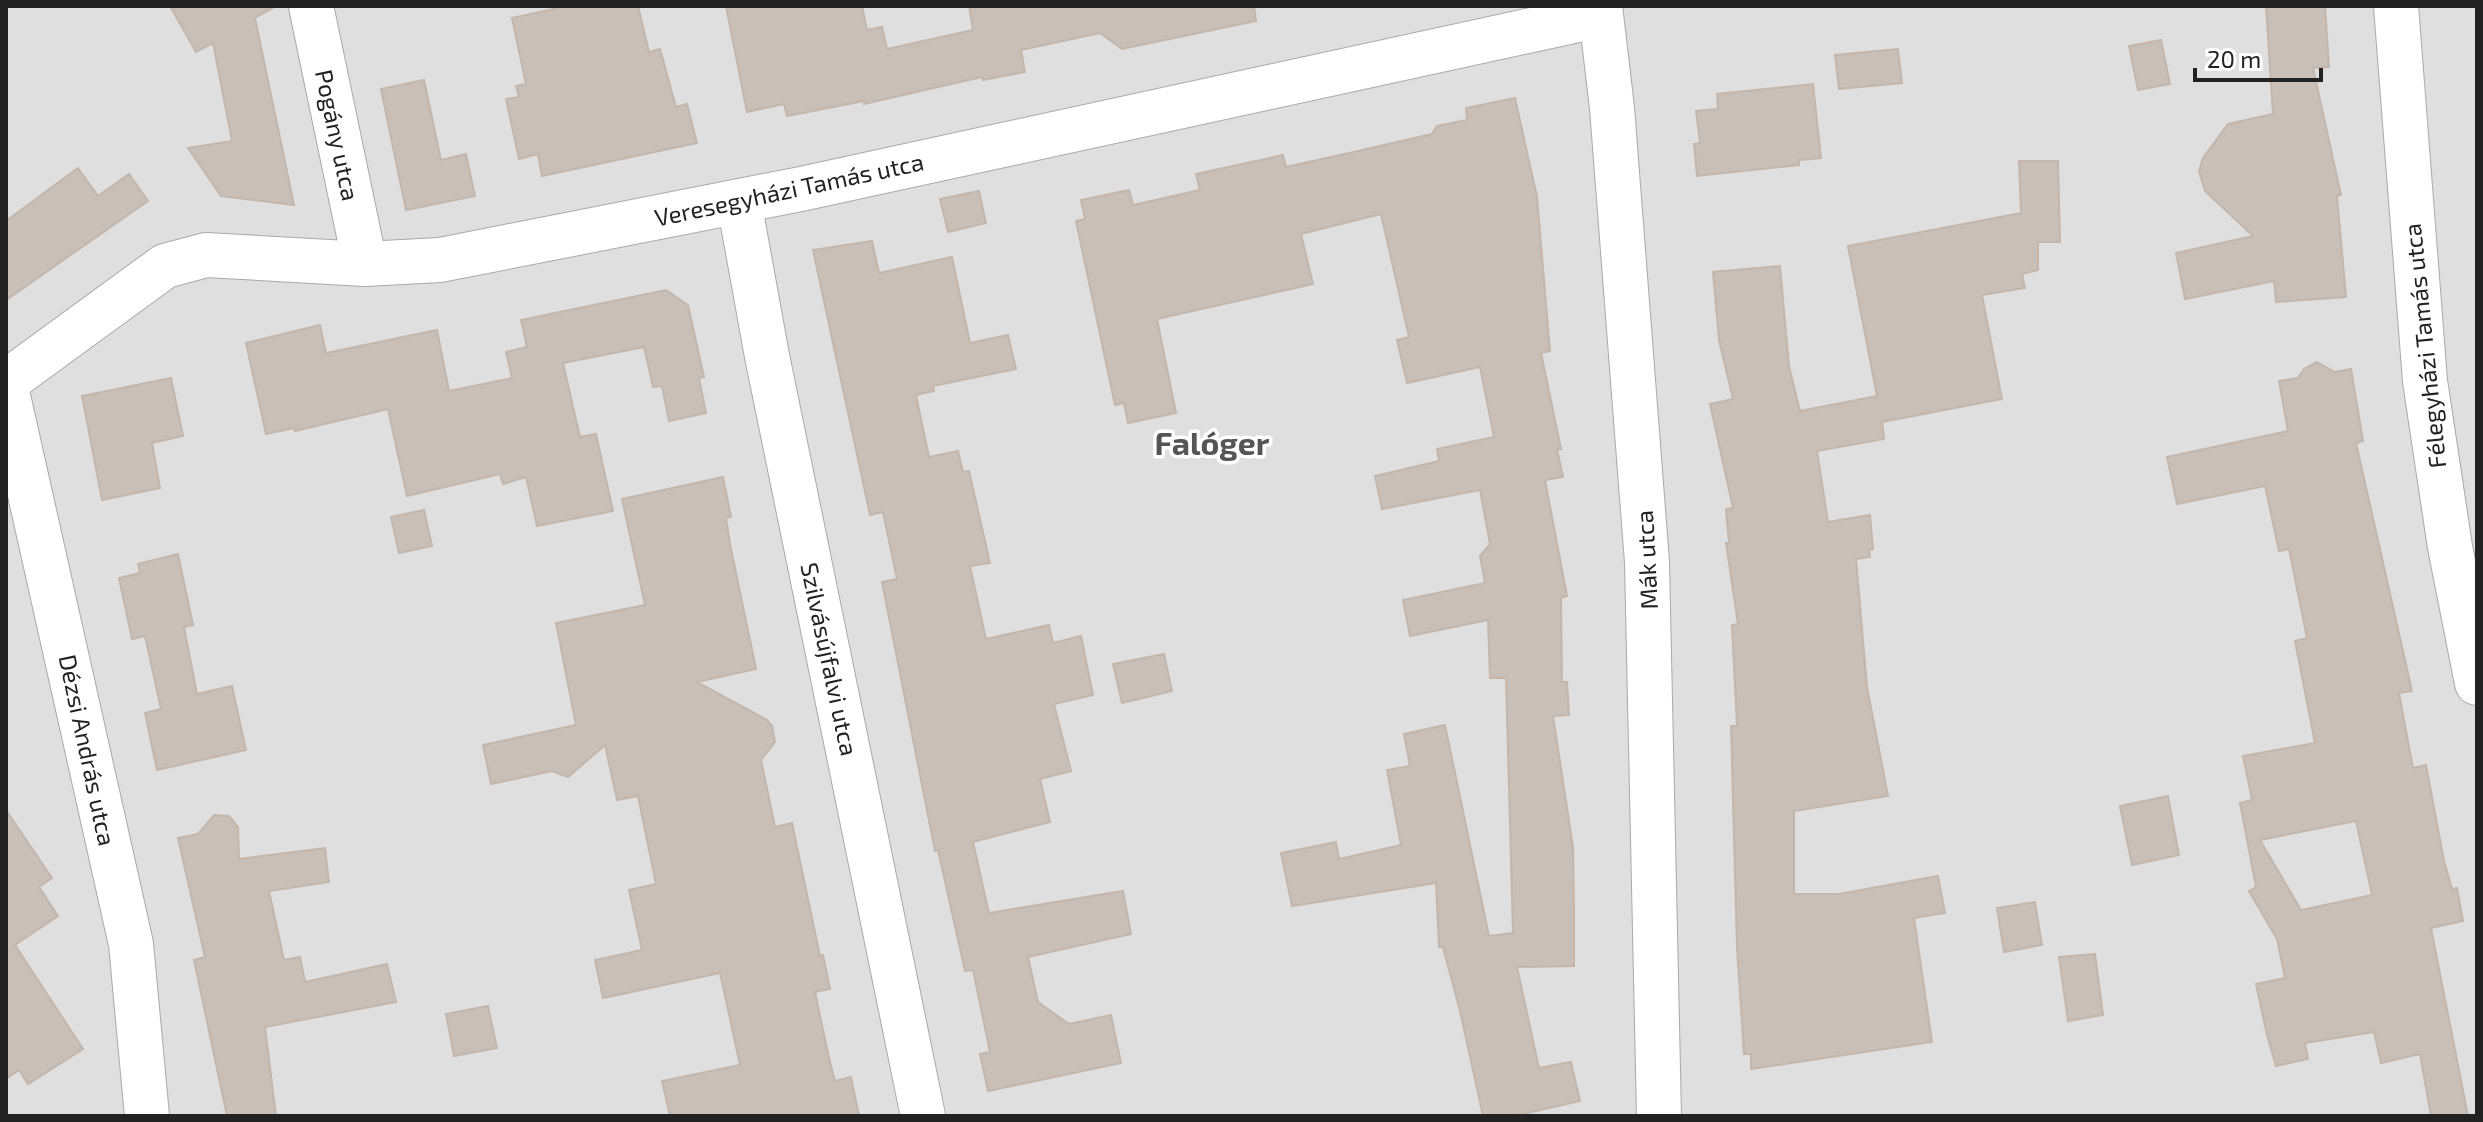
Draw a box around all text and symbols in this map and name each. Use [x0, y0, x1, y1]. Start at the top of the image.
scale bar [2195, 32, 2321, 82]
text: 20 m [2207, 44, 2261, 73]
street label: Pogány utca [310, 67, 366, 203]
street label: Veresegyházi Tamás utca [652, 146, 926, 232]
street label: Félegyházi Tamás utca [2397, 222, 2451, 470]
district label: Falóger [1155, 423, 1270, 461]
street label: Mák utca [1629, 510, 1663, 610]
street label: Szilvásújfalvi utca [795, 560, 865, 758]
street label: Dézsi András utca [54, 652, 122, 848]

